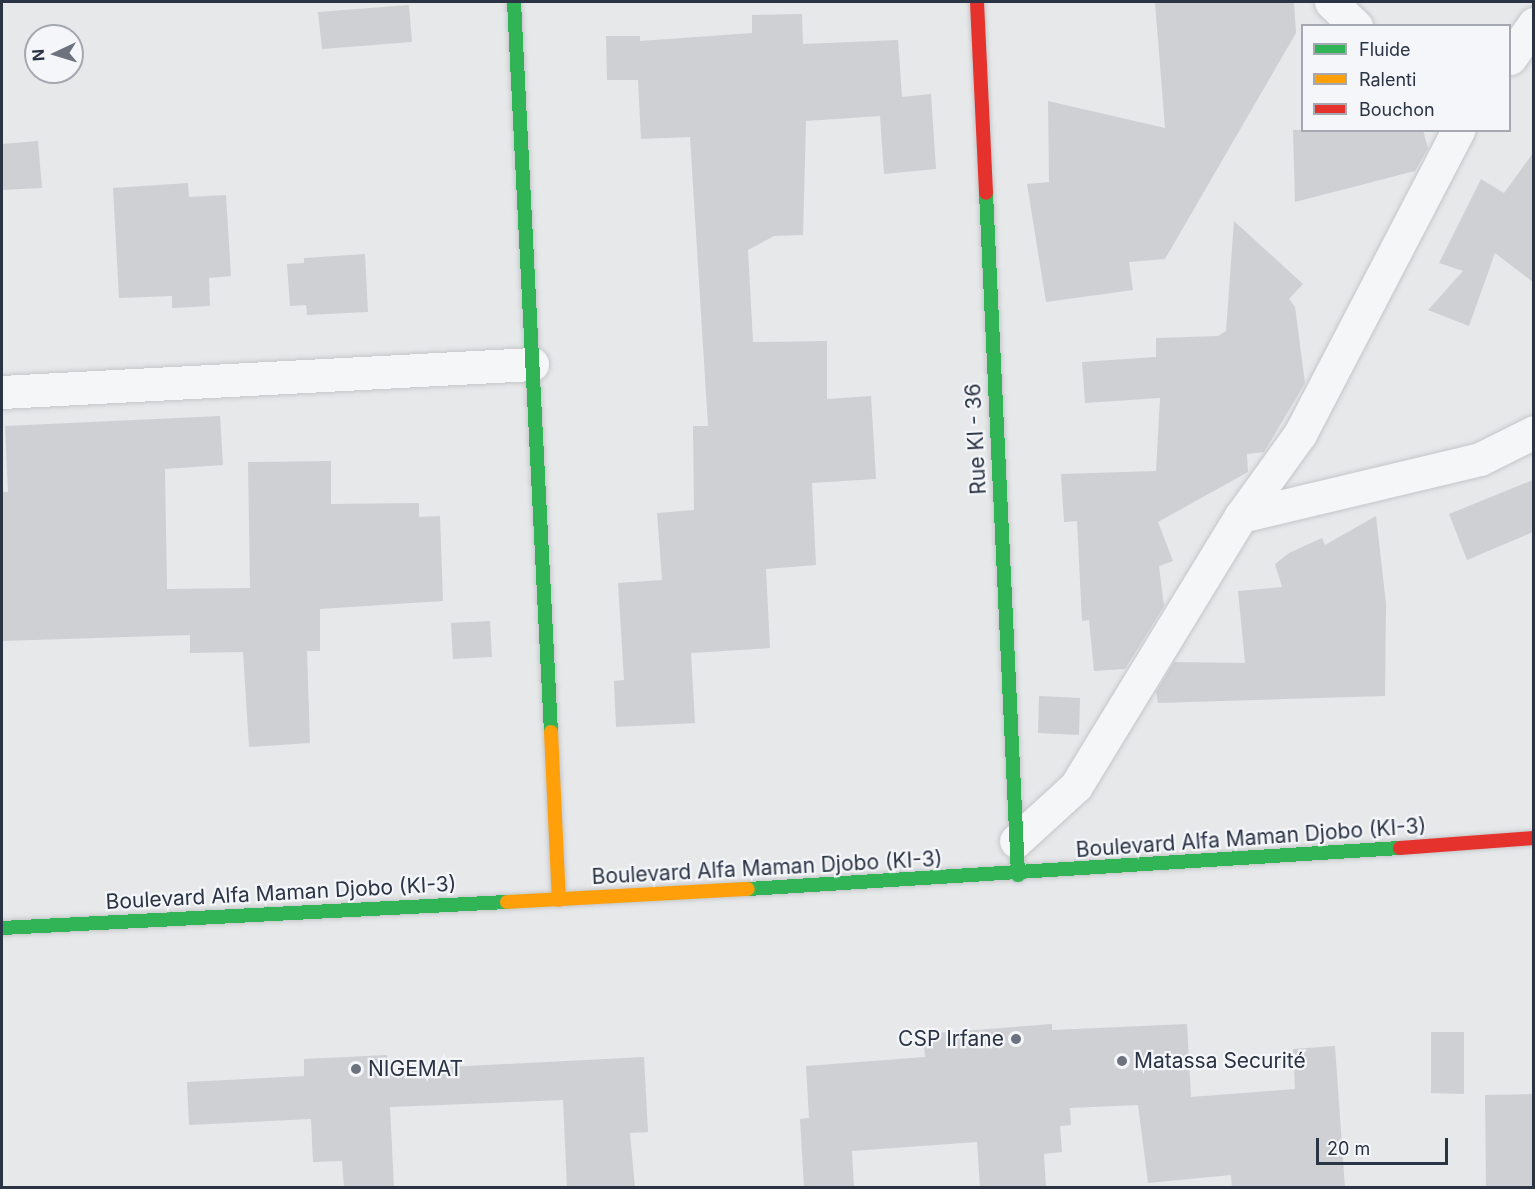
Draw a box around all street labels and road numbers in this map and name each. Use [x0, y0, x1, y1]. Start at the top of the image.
street label: Rue KI - 36 [961, 383, 991, 495]
street label: Boulevard Alfa Maman Djobo (KI-3) [1075, 813, 1427, 863]
street label: Boulevard Alfa Maman Djobo (KI-3) [591, 846, 943, 890]
street label: Boulevard Alfa Maman Djobo (KI-3) [105, 871, 457, 915]

